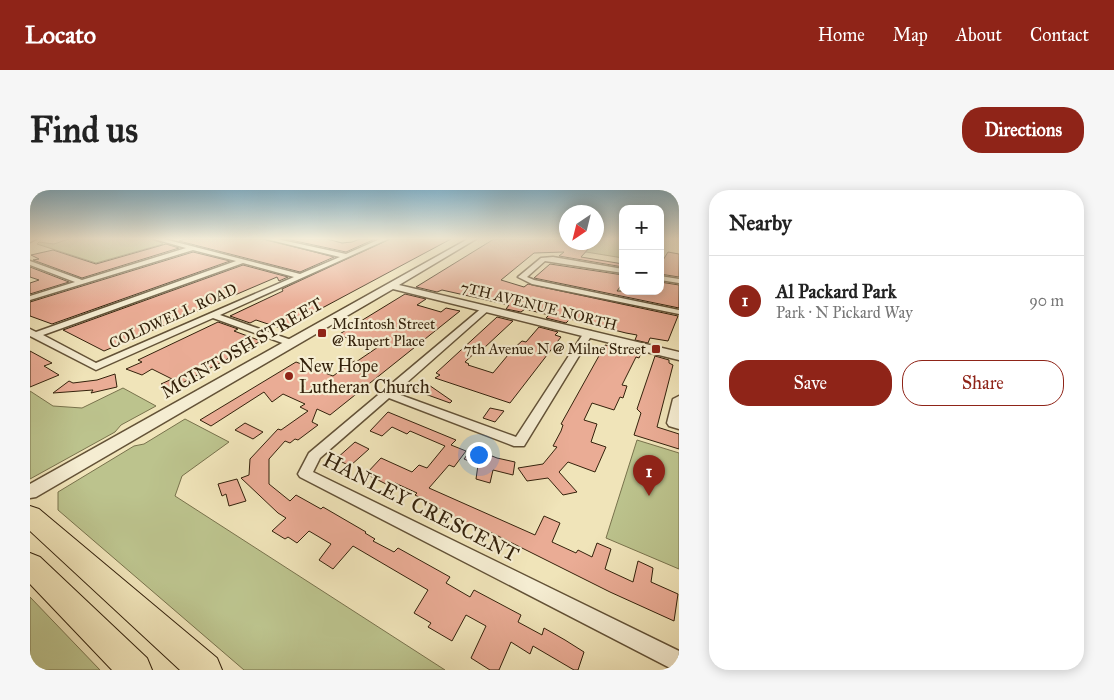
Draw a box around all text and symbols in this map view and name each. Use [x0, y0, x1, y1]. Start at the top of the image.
text: Locato [25, 20, 96, 50]
text: Home [818, 24, 865, 46]
text: Map [893, 24, 928, 46]
text: About [956, 24, 1002, 46]
text: Contact [1030, 24, 1089, 46]
button: Directions [962, 107, 1084, 153]
text: Find us [30, 109, 138, 152]
north arrow [559, 205, 604, 250]
map controls [619, 205, 664, 295]
button: + [619, 205, 664, 250]
text: Nearby [729, 210, 792, 236]
button: − [619, 250, 664, 295]
street label: 7TH AVENUE NORTH [459, 278, 619, 334]
street label: COLDWELL ROAD [106, 280, 240, 352]
text: Al Packard Park [776, 280, 896, 303]
text: 1 [742, 291, 748, 310]
text: 90 m [1029, 291, 1064, 310]
street label: MCINTOSH STREET [157, 293, 327, 403]
text: Park · N Pickard Way [776, 303, 913, 322]
place label: McIntosh Street @ Rupert Place [332, 315, 436, 350]
marker: McIntosh Street @ Rupert Place [316, 327, 328, 339]
place label: 7th Avenue N @ Milne Street [464, 340, 647, 358]
marker: 7th Avenue N @ Milne Street [650, 343, 662, 355]
place label: New Hope Lutheran Church [299, 355, 430, 398]
button: Save [729, 360, 892, 406]
button: Share [902, 360, 1064, 406]
marker: New Hope Lutheran Church [283, 370, 295, 382]
your location [466, 442, 492, 468]
street label: HANLEY CRESCENT [319, 446, 523, 568]
pin: 1 [633, 455, 665, 496]

